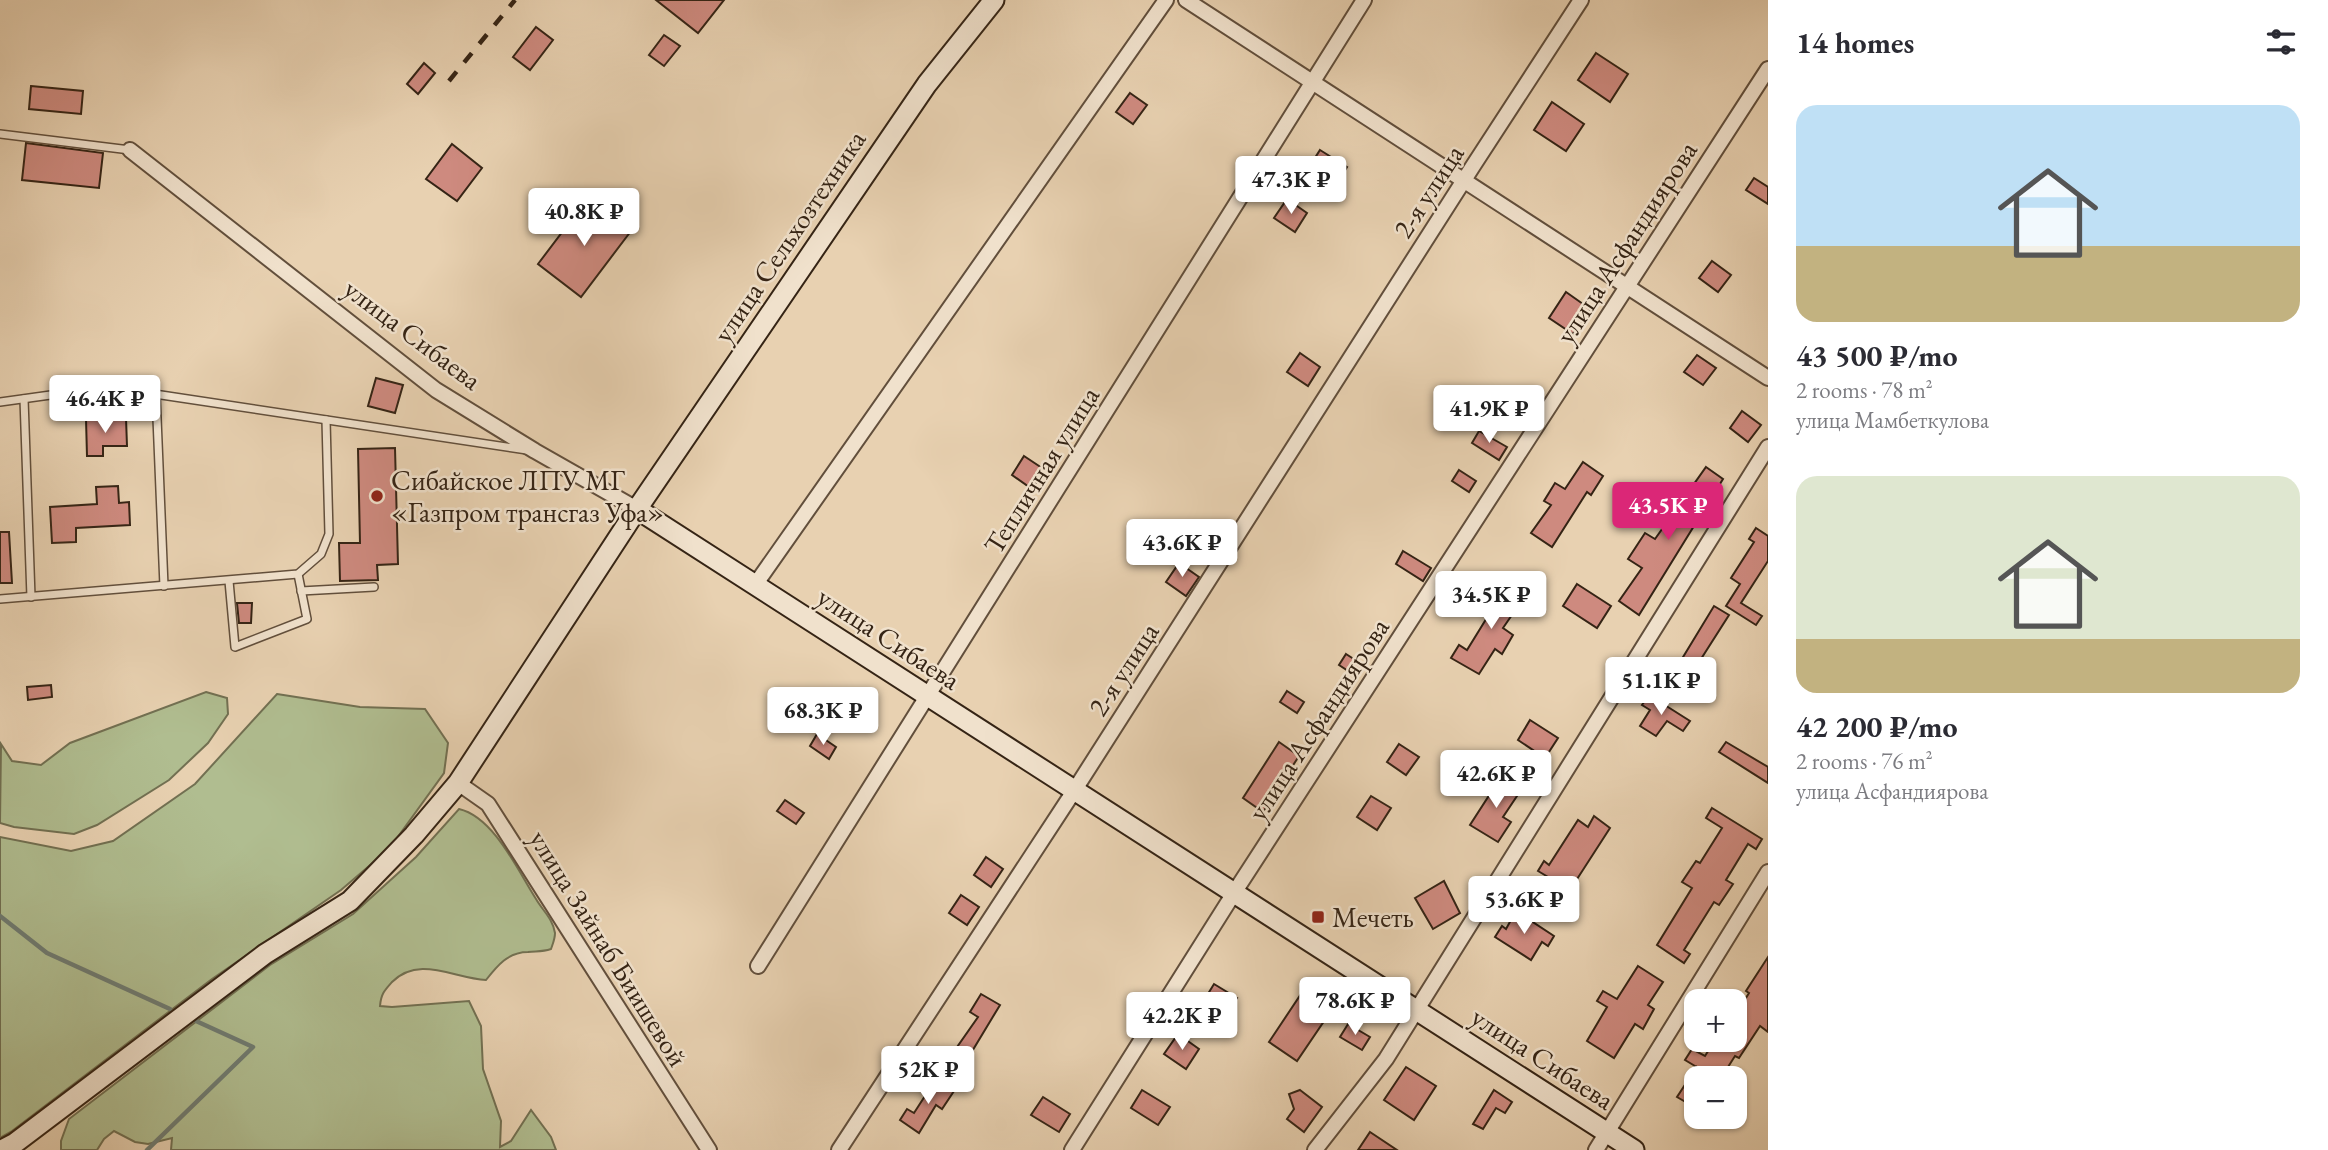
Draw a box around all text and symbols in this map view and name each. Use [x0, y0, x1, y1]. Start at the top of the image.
text: 14 homes [1796, 23, 1914, 62]
icon: filters [2262, 23, 2300, 61]
street label: улица Сельхозтехника [705, 122, 874, 349]
street label: улица Асфандиярова [1547, 133, 1705, 350]
street label: 2-я улица [1384, 137, 1472, 245]
icon: home [1985, 150, 2111, 276]
pin: 47.3K ₽ [1226, 156, 1356, 216]
text: 47.3K ₽ [1251, 164, 1331, 194]
pin: 40.8K ₽ [519, 188, 649, 248]
text: 40.8K ₽ [544, 196, 624, 226]
street label: улица Сибаева [337, 270, 490, 398]
text: 43 500 ₽/mo [1796, 336, 1958, 375]
text: 2 rooms · 78 m² [1796, 375, 1933, 405]
pin: 46.4K ₽ [40, 376, 170, 435]
street label: Тепличная улица [975, 379, 1107, 560]
text: 46.4K ₽ [65, 383, 145, 413]
pin: 41.9K ₽ [1424, 386, 1554, 445]
text: 41.9K ₽ [1449, 393, 1529, 423]
text: улица Мамбеткулова [1796, 405, 1989, 435]
place label: Сибайское ЛПУ МГ «Газпром трансгаз Уфа» [391, 462, 664, 530]
pin: 43.5K ₽ [1603, 482, 1733, 542]
marker: Сибайское ЛПУ МГ «Газпром трансгаз Уфа» [369, 488, 385, 504]
text: 43.5K ₽ [1628, 490, 1708, 520]
pin: 43.6K ₽ [1117, 520, 1247, 579]
icon: home [1985, 521, 2111, 647]
text: 43.6K ₽ [1142, 527, 1222, 557]
pin: 34.5K ₽ [1426, 572, 1556, 631]
street label: улица Сибаева [811, 578, 968, 698]
text: 34.5K ₽ [1451, 579, 1531, 609]
street label: улица Асфандиярова [1239, 610, 1397, 827]
street label: 2-я улица [1079, 615, 1167, 723]
pin: 51.1K ₽ [1596, 658, 1726, 717]
text: 51.1K ₽ [1621, 665, 1701, 695]
pin: 68.3K ₽ [758, 688, 888, 747]
text: 68.3K ₽ [783, 695, 863, 725]
text: 42 200 ₽/mo [1796, 707, 1958, 746]
text: 2 rooms · 76 m² [1796, 746, 1933, 776]
pin: 42.6K ₽ [1431, 750, 1561, 810]
text: 42.6K ₽ [1456, 758, 1536, 788]
text: улица Асфандиярова [1796, 776, 1988, 806]
street label: улица Зайнаб Биишевой [522, 823, 697, 1073]
pin: 53.6K ₽ [1459, 876, 1589, 936]
text: 53.6K ₽ [1484, 884, 1564, 914]
place label: Мечеть [1332, 899, 1414, 935]
marker: Мечеть [1310, 909, 1326, 925]
pin: 78.6K ₽ [1290, 978, 1420, 1037]
text: 78.6K ₽ [1315, 985, 1395, 1015]
map controls [1684, 989, 1747, 1129]
button: + [1684, 989, 1747, 1052]
pin: 42.2K ₽ [1117, 992, 1247, 1052]
street label: улица Сибаева [1465, 998, 1622, 1118]
text: 42.2K ₽ [1142, 1000, 1222, 1030]
pin: 52K ₽ [879, 1046, 977, 1106]
text: 52K ₽ [897, 1054, 959, 1084]
button: − [1684, 1066, 1747, 1129]

